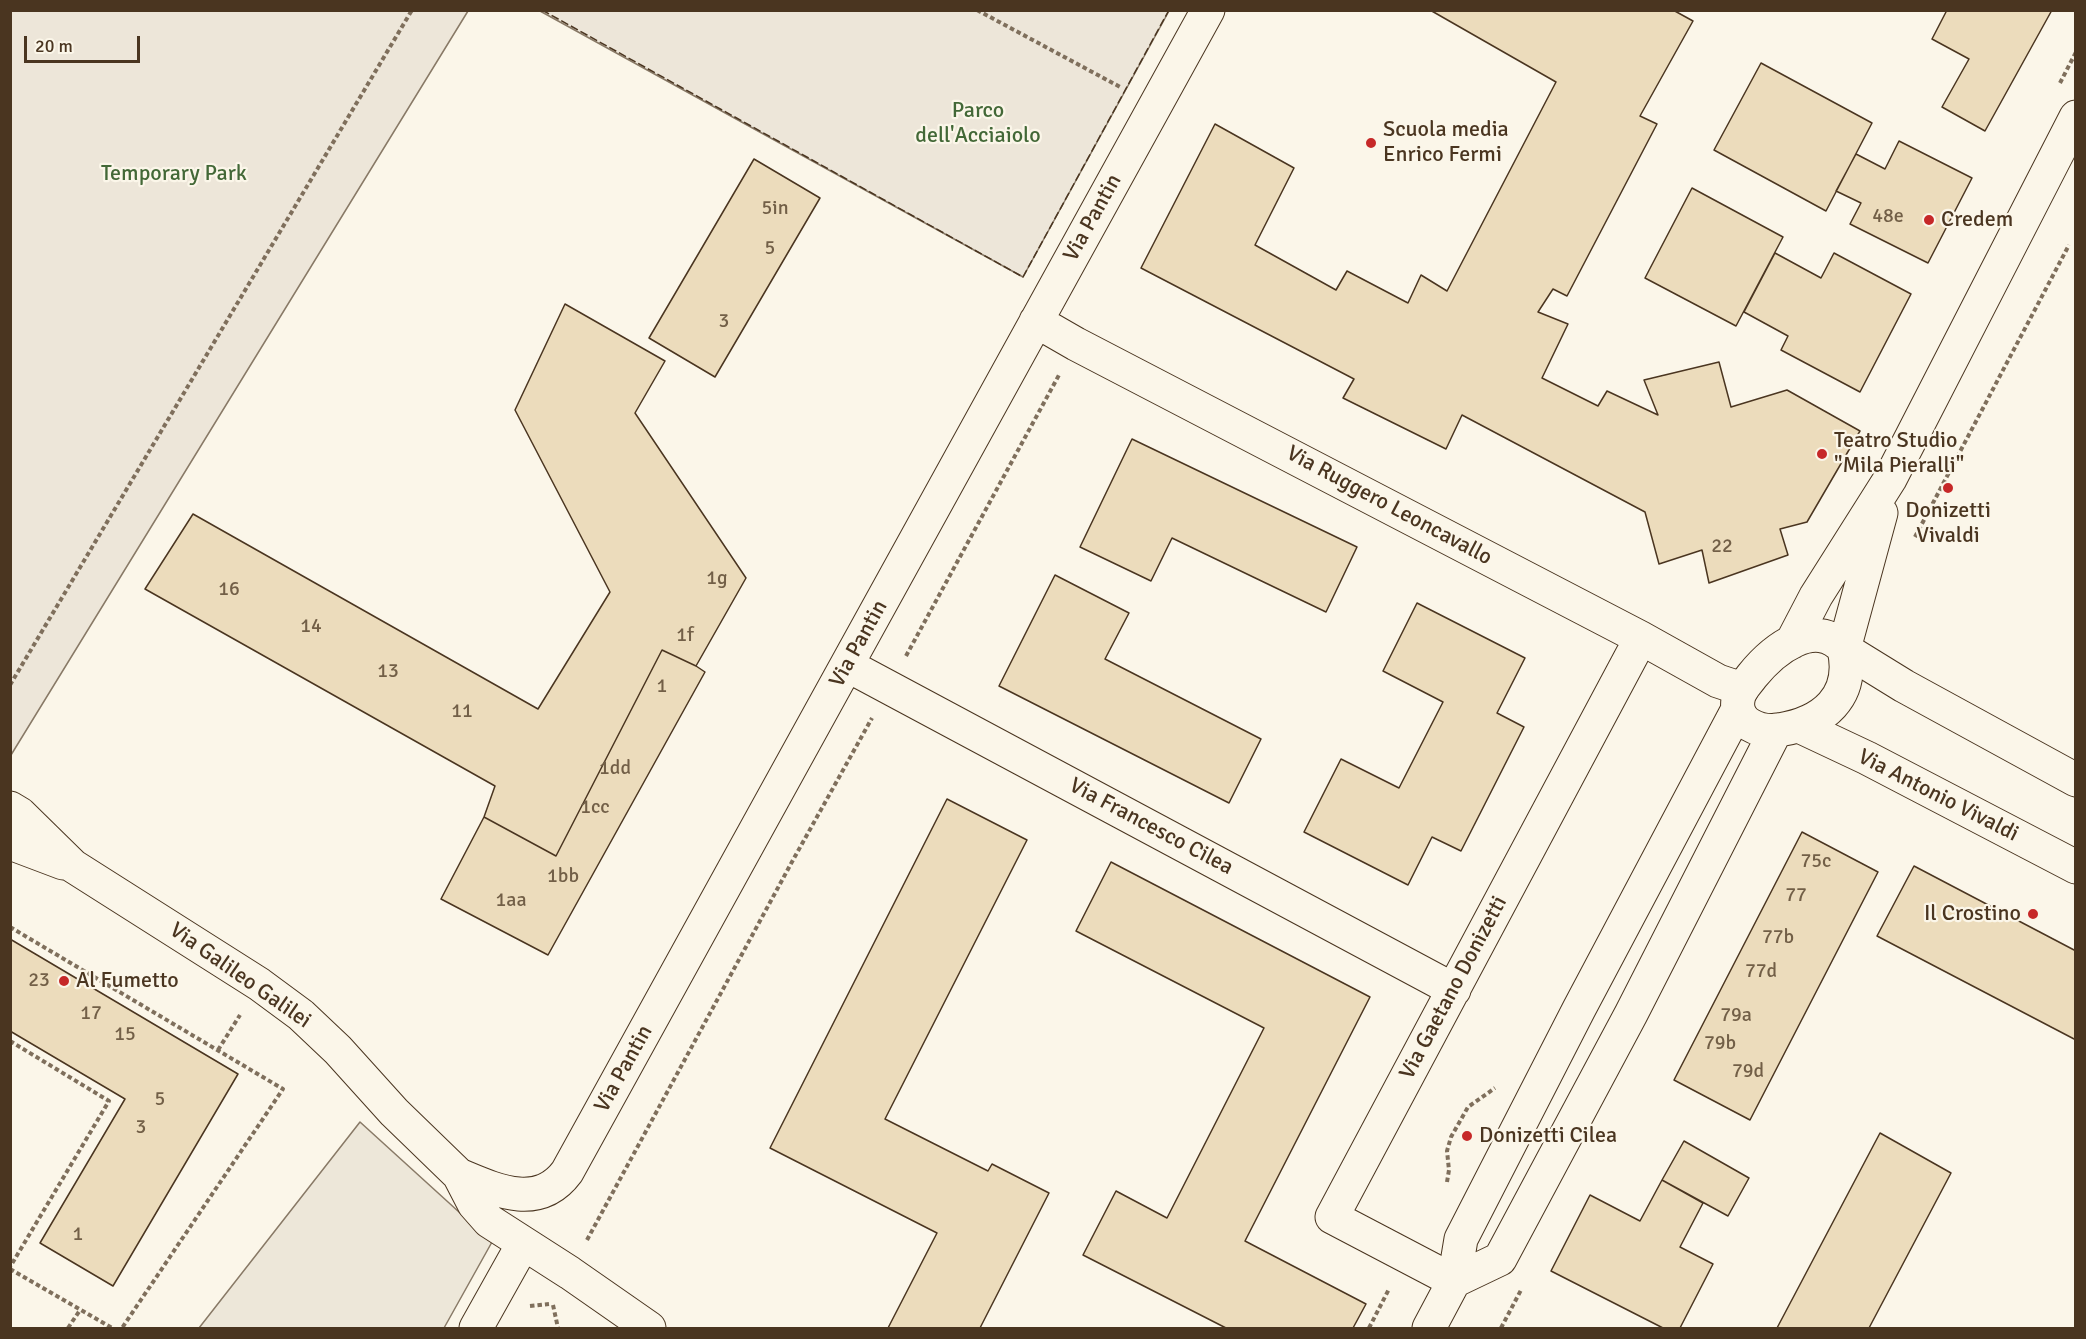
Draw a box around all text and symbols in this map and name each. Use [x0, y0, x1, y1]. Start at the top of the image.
scale bar [27, 24, 142, 62]
text: 20 m [35, 35, 73, 57]
park label: Parco dell'Acciaiolo [915, 98, 1041, 150]
place label: Scuola media Enrico Fermi [1383, 117, 1509, 168]
marker: Scuola media Enrico Fermi [1364, 136, 1378, 150]
park label: Temporary Park [101, 161, 247, 187]
street label: Via Pantin [1058, 170, 1128, 266]
house number: 5in [761, 197, 789, 221]
house number: 48e [1872, 205, 1904, 229]
place label: Credem [1941, 207, 2013, 233]
marker: Credem [1922, 213, 1936, 227]
house number: 5 [765, 237, 775, 261]
house number: 3 [719, 310, 729, 334]
place label: Teatro Studio "Mila Pieralli" [1834, 428, 1964, 480]
street label: Via Ruggero Leoncavallo [1282, 441, 1496, 571]
marker: Teatro Studio "Mila Pieralli" [1815, 447, 1829, 461]
marker: Donizetti Vivaldi [1941, 481, 1955, 495]
place label: Donizetti Vivaldi [1905, 498, 1991, 550]
house number: 22 [1711, 535, 1733, 559]
house number: 1g [706, 567, 728, 591]
house number: 16 [218, 578, 240, 602]
street label: Via Pantin [824, 596, 894, 692]
house number: 14 [300, 615, 322, 639]
house number: 1f [676, 624, 694, 648]
house number: 13 [377, 660, 399, 684]
house number: 1 [657, 675, 667, 699]
house number: 11 [451, 700, 473, 724]
street label: Via Antonio Vivaldi [1853, 744, 2023, 848]
house number: 1dd [599, 757, 631, 781]
street label: Via Francesco Cilea [1065, 773, 1237, 881]
house number: 1cc [580, 796, 610, 820]
house number: 75c [1800, 850, 1832, 874]
house number: 1bb [547, 865, 579, 889]
house number: 77 [1785, 884, 1807, 908]
house number: 1aa [495, 889, 527, 913]
street label: Via Gaetano Donizetti [1395, 892, 1513, 1084]
place label: Il Crostino [1924, 901, 2021, 927]
marker: Il Crostino [2026, 907, 2040, 921]
street label: Via Galileo Galilei [164, 917, 316, 1035]
house number: 77b [1762, 926, 1794, 950]
house number: 77d [1745, 960, 1777, 984]
place label: Al Fumetto [76, 968, 179, 994]
house number: 23 [28, 969, 50, 993]
marker: Al Fumetto [57, 974, 71, 988]
house number: 17 [80, 1002, 102, 1026]
house number: 79a [1720, 1004, 1752, 1028]
street label: Via Pantin [589, 1021, 659, 1117]
house number: 15 [114, 1023, 136, 1047]
house number: 79b [1704, 1032, 1736, 1056]
house number: 79d [1732, 1060, 1764, 1084]
house number: 5 [155, 1088, 165, 1112]
house number: 3 [136, 1116, 146, 1140]
place label: Donizetti Cilea [1479, 1123, 1617, 1149]
marker: Donizetti Cilea [1460, 1129, 1474, 1143]
house number: 1 [73, 1223, 83, 1247]

